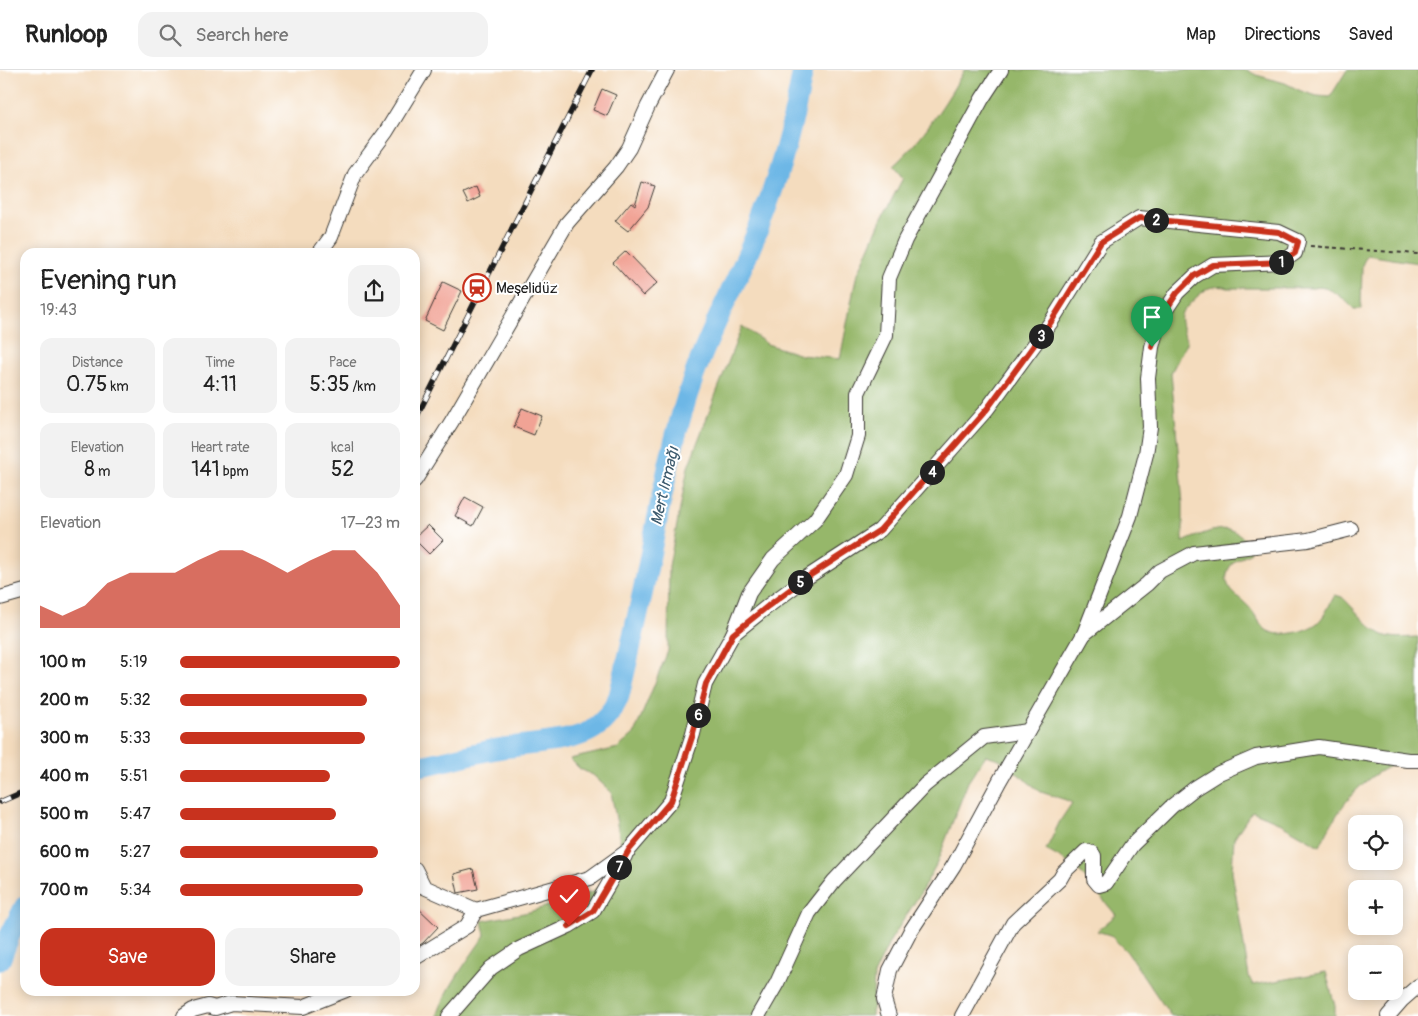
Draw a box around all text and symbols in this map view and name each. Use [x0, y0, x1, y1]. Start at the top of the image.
search box [138, 12, 488, 57]
text: Runloop [25, 20, 108, 49]
icon: search [156, 21, 184, 49]
text: Search here [196, 23, 288, 47]
text: Map [1186, 23, 1216, 46]
text: Directions [1244, 23, 1320, 46]
text: Saved [1348, 23, 1393, 46]
pin: 2 [1144, 208, 1168, 232]
text: 2 [1153, 212, 1160, 229]
pin: 1 [1268, 250, 1294, 274]
text: 1 [1279, 254, 1284, 271]
text: Evening run [40, 263, 177, 298]
button: share [348, 265, 400, 317]
station icon: Meşelidüz [462, 273, 492, 303]
place label: Meşelidüz [496, 279, 558, 298]
pin [1131, 296, 1173, 347]
text: 19:43 [40, 300, 77, 320]
icon: arrive [1138, 303, 1166, 331]
pin: 3 [1028, 324, 1054, 348]
text: 3 [1038, 328, 1045, 345]
text: Distance [72, 354, 123, 371]
text: Time [205, 354, 235, 371]
text: Pace [329, 354, 357, 371]
text: 0.75 [66, 371, 107, 398]
text: 4:11 [203, 371, 237, 398]
text: 5:35 [309, 371, 350, 398]
text: km [107, 378, 129, 395]
text: /km [350, 378, 376, 395]
text: Elevation [71, 439, 124, 456]
text: Heart rate [190, 439, 250, 456]
text: kcal [331, 439, 354, 456]
water label: Mert Irmağı [646, 443, 684, 527]
text: 8 [84, 456, 95, 483]
text: 141 [191, 456, 220, 483]
text: 52 [331, 456, 354, 483]
pin: 4 [920, 460, 944, 484]
text: m [95, 463, 110, 480]
text: bpm [220, 463, 249, 480]
text: 4 [928, 464, 937, 481]
text: Elevation [40, 513, 101, 533]
text: 17–23 m [341, 513, 400, 533]
pin: 5 [788, 570, 812, 594]
text: 5 [797, 574, 804, 591]
text: 100 m [40, 652, 86, 672]
text: 5:19 [120, 652, 147, 672]
text: 200 m [40, 690, 88, 710]
text: 5:32 [120, 690, 151, 710]
pin: 6 [686, 702, 710, 728]
text: 6 [694, 707, 703, 724]
text: 300 m [40, 728, 88, 748]
text: 5:33 [120, 728, 151, 748]
text: 400 m [40, 766, 89, 786]
text: 5:51 [120, 766, 148, 786]
text: 500 m [40, 804, 88, 824]
text: 5:47 [120, 804, 151, 824]
map controls [1348, 815, 1403, 1000]
button: locate [1348, 815, 1403, 870]
text: 600 m [40, 842, 89, 862]
text: 5:27 [120, 842, 150, 862]
pin: 7 [606, 854, 632, 880]
text: 7 [616, 859, 623, 876]
pin [548, 875, 590, 926]
text: 700 m [40, 880, 88, 900]
text: 5:34 [120, 880, 151, 900]
button: + [1348, 880, 1403, 935]
icon: check [555, 882, 583, 910]
button: Save [40, 928, 215, 986]
button: Share [225, 928, 400, 986]
button: − [1348, 945, 1403, 1000]

